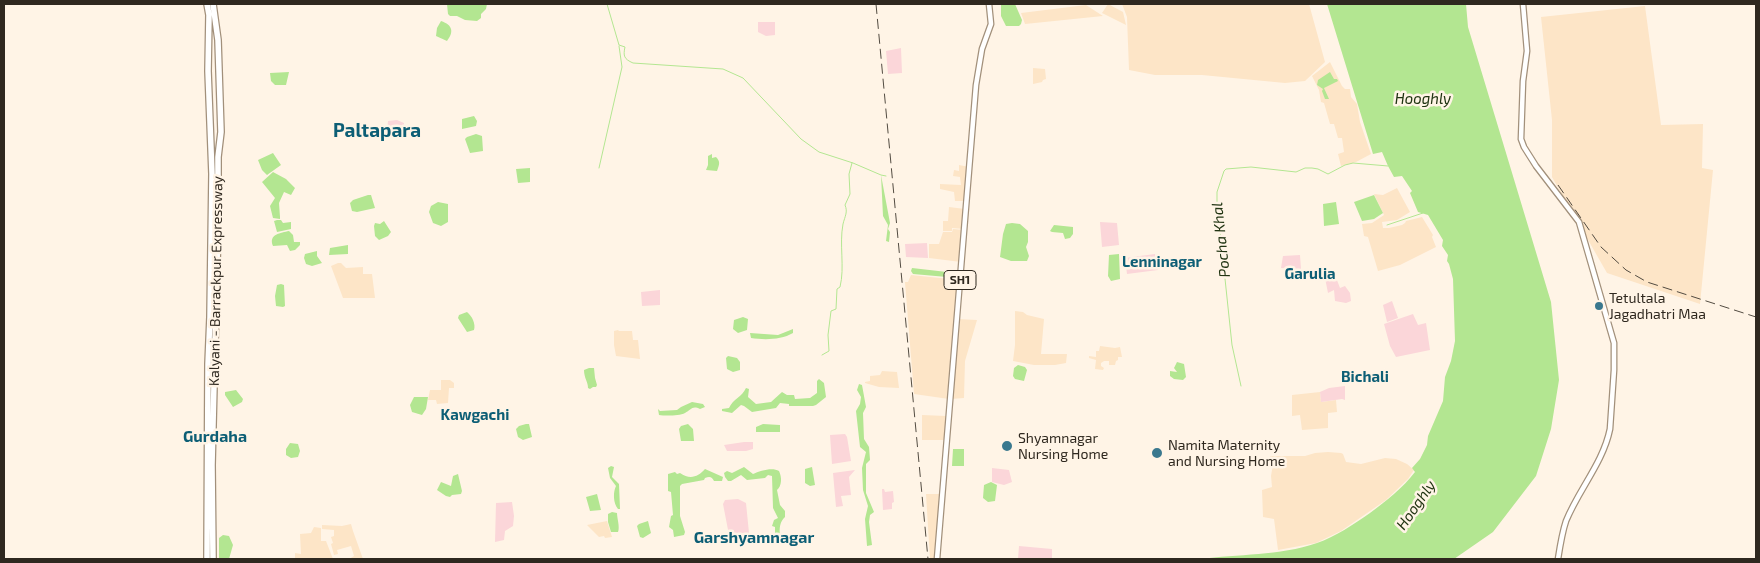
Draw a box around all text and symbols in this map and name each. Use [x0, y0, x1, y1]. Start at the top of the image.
water label: Hooghly [1395, 90, 1451, 108]
district label: Paltapara [333, 120, 421, 142]
street label: Kalyani - Barrackpur Expressway [206, 176, 226, 386]
water label: Pocha Khal [1208, 201, 1234, 279]
district label: Lenninagar [1122, 253, 1202, 271]
district label: Garulia [1284, 265, 1336, 283]
road number: SH1 [944, 270, 976, 290]
place label: Tetultala Jagadhatri Maa [1609, 290, 1706, 322]
marker: Tetultala Jagadhatri Maa [1593, 300, 1605, 312]
district label: Bichali [1341, 368, 1389, 386]
district label: Kawgachi [441, 406, 509, 424]
district label: Gurdaha [183, 427, 247, 447]
place label: Shyamnagar Nursing Home [1018, 430, 1108, 462]
place label: Namita Maternity and Nursing Home [1168, 437, 1285, 470]
marker: Shyamnagar Nursing Home [1000, 439, 1014, 453]
marker: Namita Maternity and Nursing Home [1150, 446, 1164, 460]
water label: Hooghly [1392, 477, 1440, 533]
district label: Garshyamnagar [694, 528, 814, 548]

